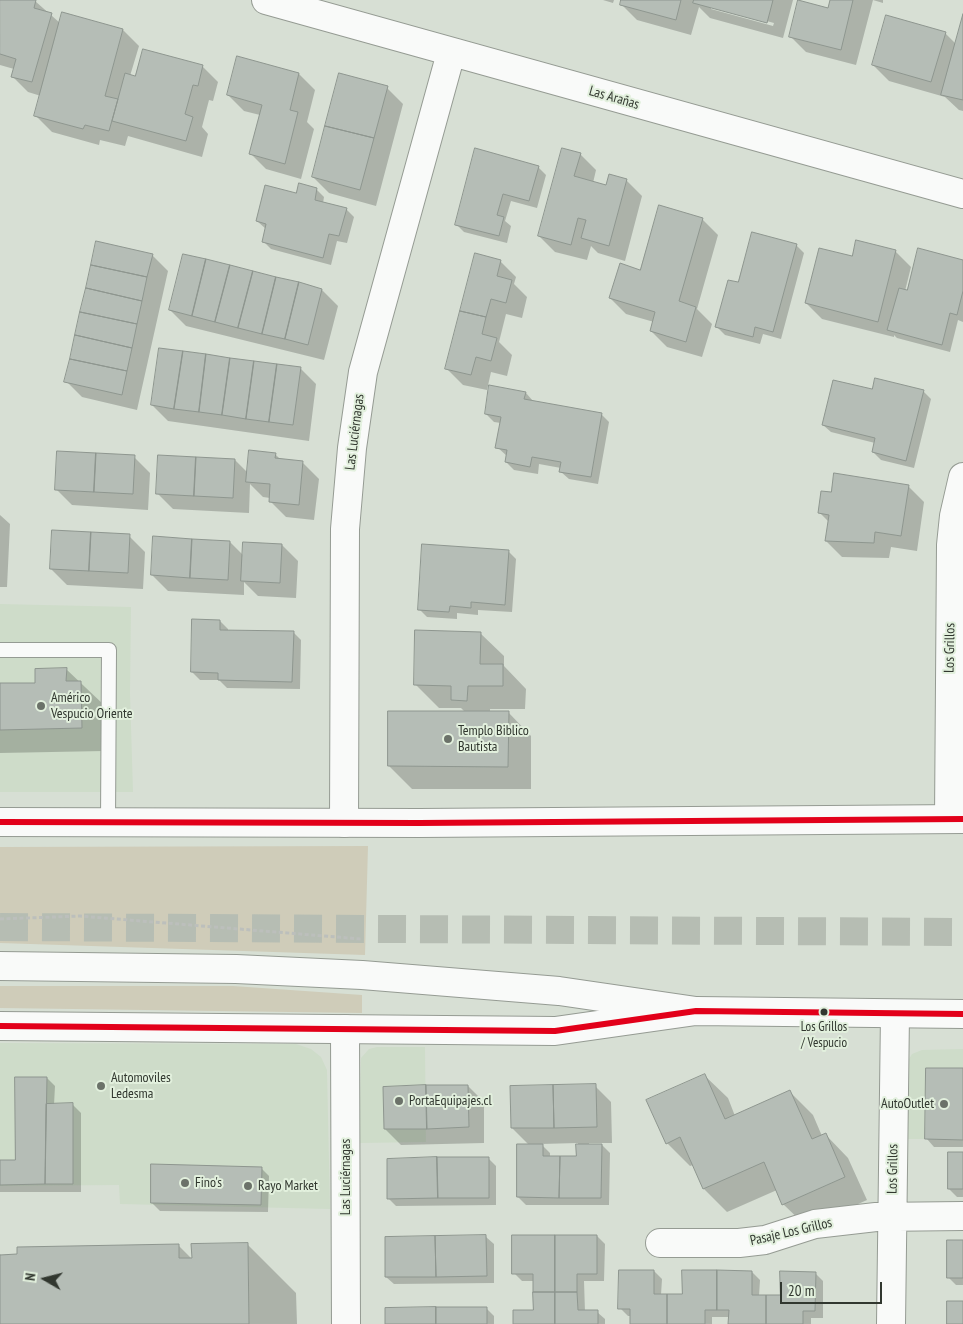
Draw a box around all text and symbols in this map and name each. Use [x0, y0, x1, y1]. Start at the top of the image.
street label: Las Arañas [587, 83, 641, 113]
street label: Las Luciérnagas [342, 393, 368, 471]
street label: Los Grillos [941, 623, 959, 673]
place label: Américo Vespucio Oriente [51, 690, 133, 722]
marker: Américo Vespucio Oriente [35, 700, 47, 712]
place label: Templo Biblico Bautista [458, 723, 529, 756]
marker: Templo Biblico Bautista [442, 733, 454, 745]
marker: Los Grillos / Vespucio [819, 1007, 829, 1017]
place label: Los Grillos / Vespucio [801, 1019, 847, 1050]
place label: Automoviles Ledesma [111, 1070, 171, 1102]
marker: Automoviles Ledesma [95, 1080, 107, 1092]
place label: PortaEquipajes.cl [409, 1093, 492, 1109]
marker: PortaEquipajes.cl [393, 1095, 405, 1107]
place label: AutoOutlet [881, 1096, 934, 1112]
marker: AutoOutlet [938, 1098, 950, 1110]
street label: Las Luciérnagas [338, 1139, 354, 1215]
street label: Los Grillos [884, 1144, 902, 1194]
place label: Fino's [195, 1175, 222, 1191]
marker: Fino's [179, 1177, 191, 1189]
place label: Rayo Market [258, 1178, 318, 1194]
marker: Rayo Market [242, 1180, 254, 1192]
street label: Pasaje Los Grillos [748, 1214, 834, 1250]
north arrow [20, 1254, 70, 1304]
text: N [21, 1272, 40, 1282]
scale bar [783, 1272, 886, 1304]
text: 20 m [788, 1281, 814, 1300]

